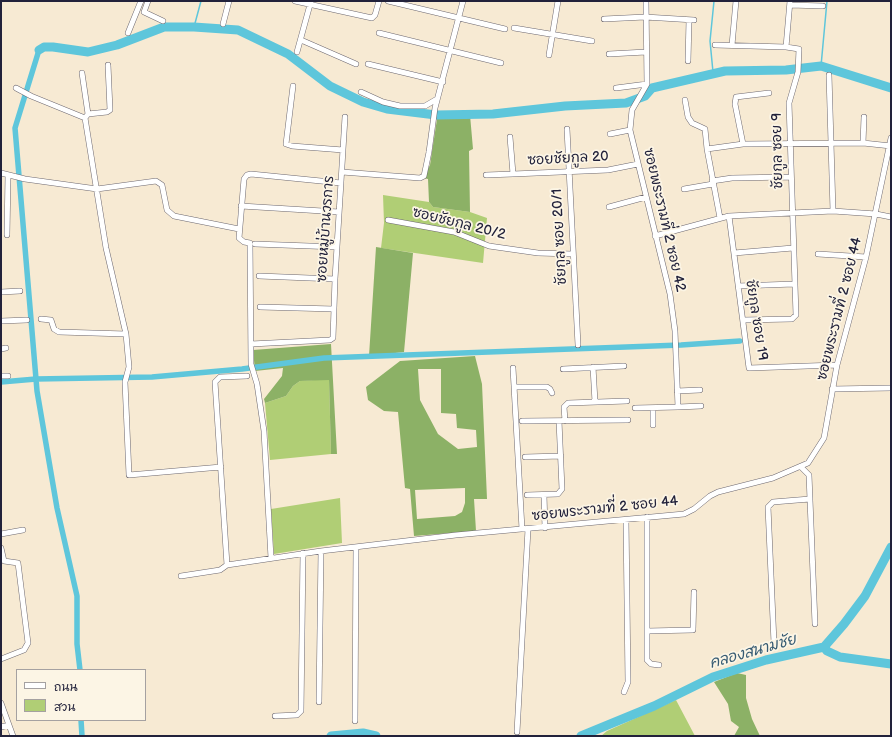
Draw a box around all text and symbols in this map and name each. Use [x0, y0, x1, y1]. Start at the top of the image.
street label: ชัยกูล ซอย 9 [769, 113, 787, 189]
street label: ซอยพระรามที่ 2 ซอย 42 [639, 147, 689, 293]
street label: ซอยชัยกูล 20 [527, 148, 609, 170]
street label: ซอยหมู่บ้านวรการ [314, 175, 338, 283]
street label: ชัยกูล ซอย 20/1 [549, 188, 571, 286]
street label: ซอยชัยกูล 20/2 [411, 204, 507, 244]
street label: ซอยพระรามที่ 2 ซอย 44 [814, 236, 866, 382]
street label: ชัยกูล ซอย 19 [741, 278, 771, 362]
street label: ซอยพระรามที่ 2 ซอย 44 [531, 493, 679, 525]
water label: คลองสนามชัย [707, 631, 799, 673]
legend [16, 669, 146, 721]
text: ถนน [54, 680, 78, 695]
text: สวน [54, 700, 75, 715]

